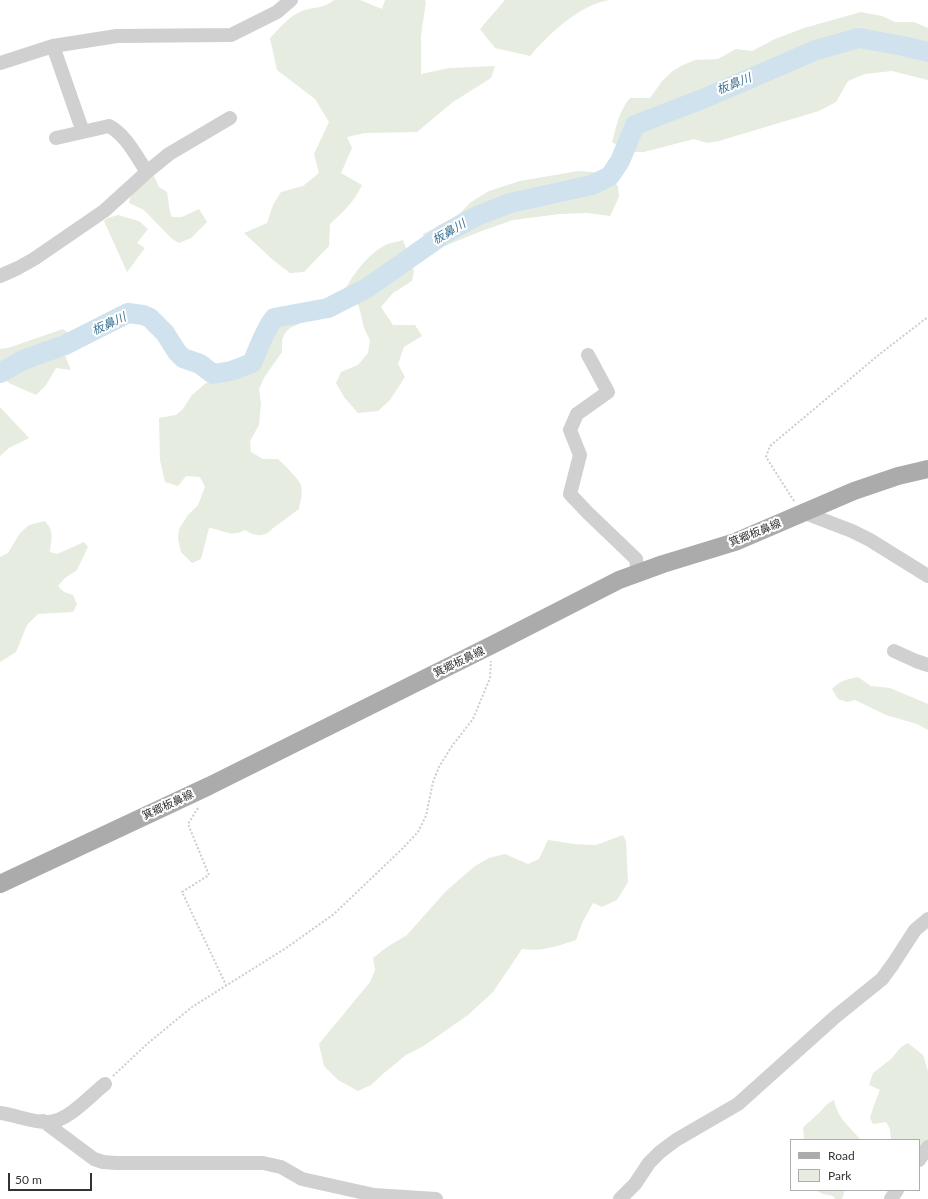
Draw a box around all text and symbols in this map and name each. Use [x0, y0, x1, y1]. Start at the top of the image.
water label: 板鼻川 [715, 71, 753, 97]
water label: 板鼻川 [430, 217, 468, 247]
water label: 板鼻川 [90, 310, 128, 338]
street label: 箕郷板鼻線 [727, 517, 783, 549]
street label: 箕郷板鼻線 [431, 644, 487, 680]
street label: 箕郷板鼻線 [140, 787, 196, 823]
legend [790, 1139, 920, 1191]
text: Road [828, 1148, 855, 1163]
scale bar [10, 1165, 94, 1191]
text: Park [828, 1168, 851, 1183]
text: 50 m [15, 1172, 42, 1187]

